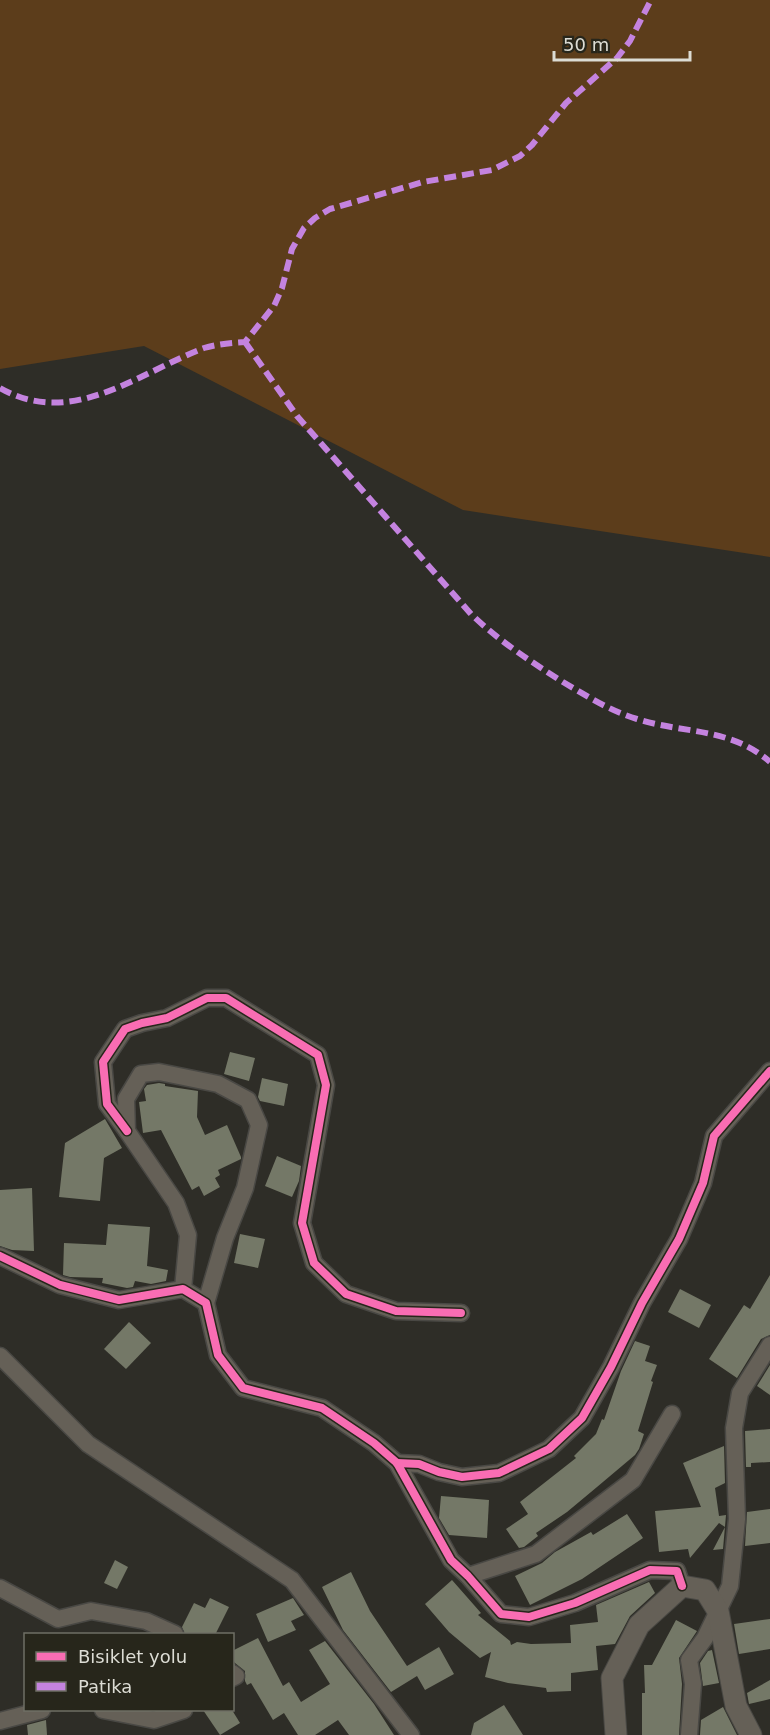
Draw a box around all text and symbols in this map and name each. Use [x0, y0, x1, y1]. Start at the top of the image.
scale bar [554, 24, 690, 62]
text: 50 m [563, 34, 609, 55]
legend [24, 1633, 234, 1711]
text: Bisiklet yolu [78, 1646, 187, 1667]
text: Patika [78, 1676, 132, 1697]

